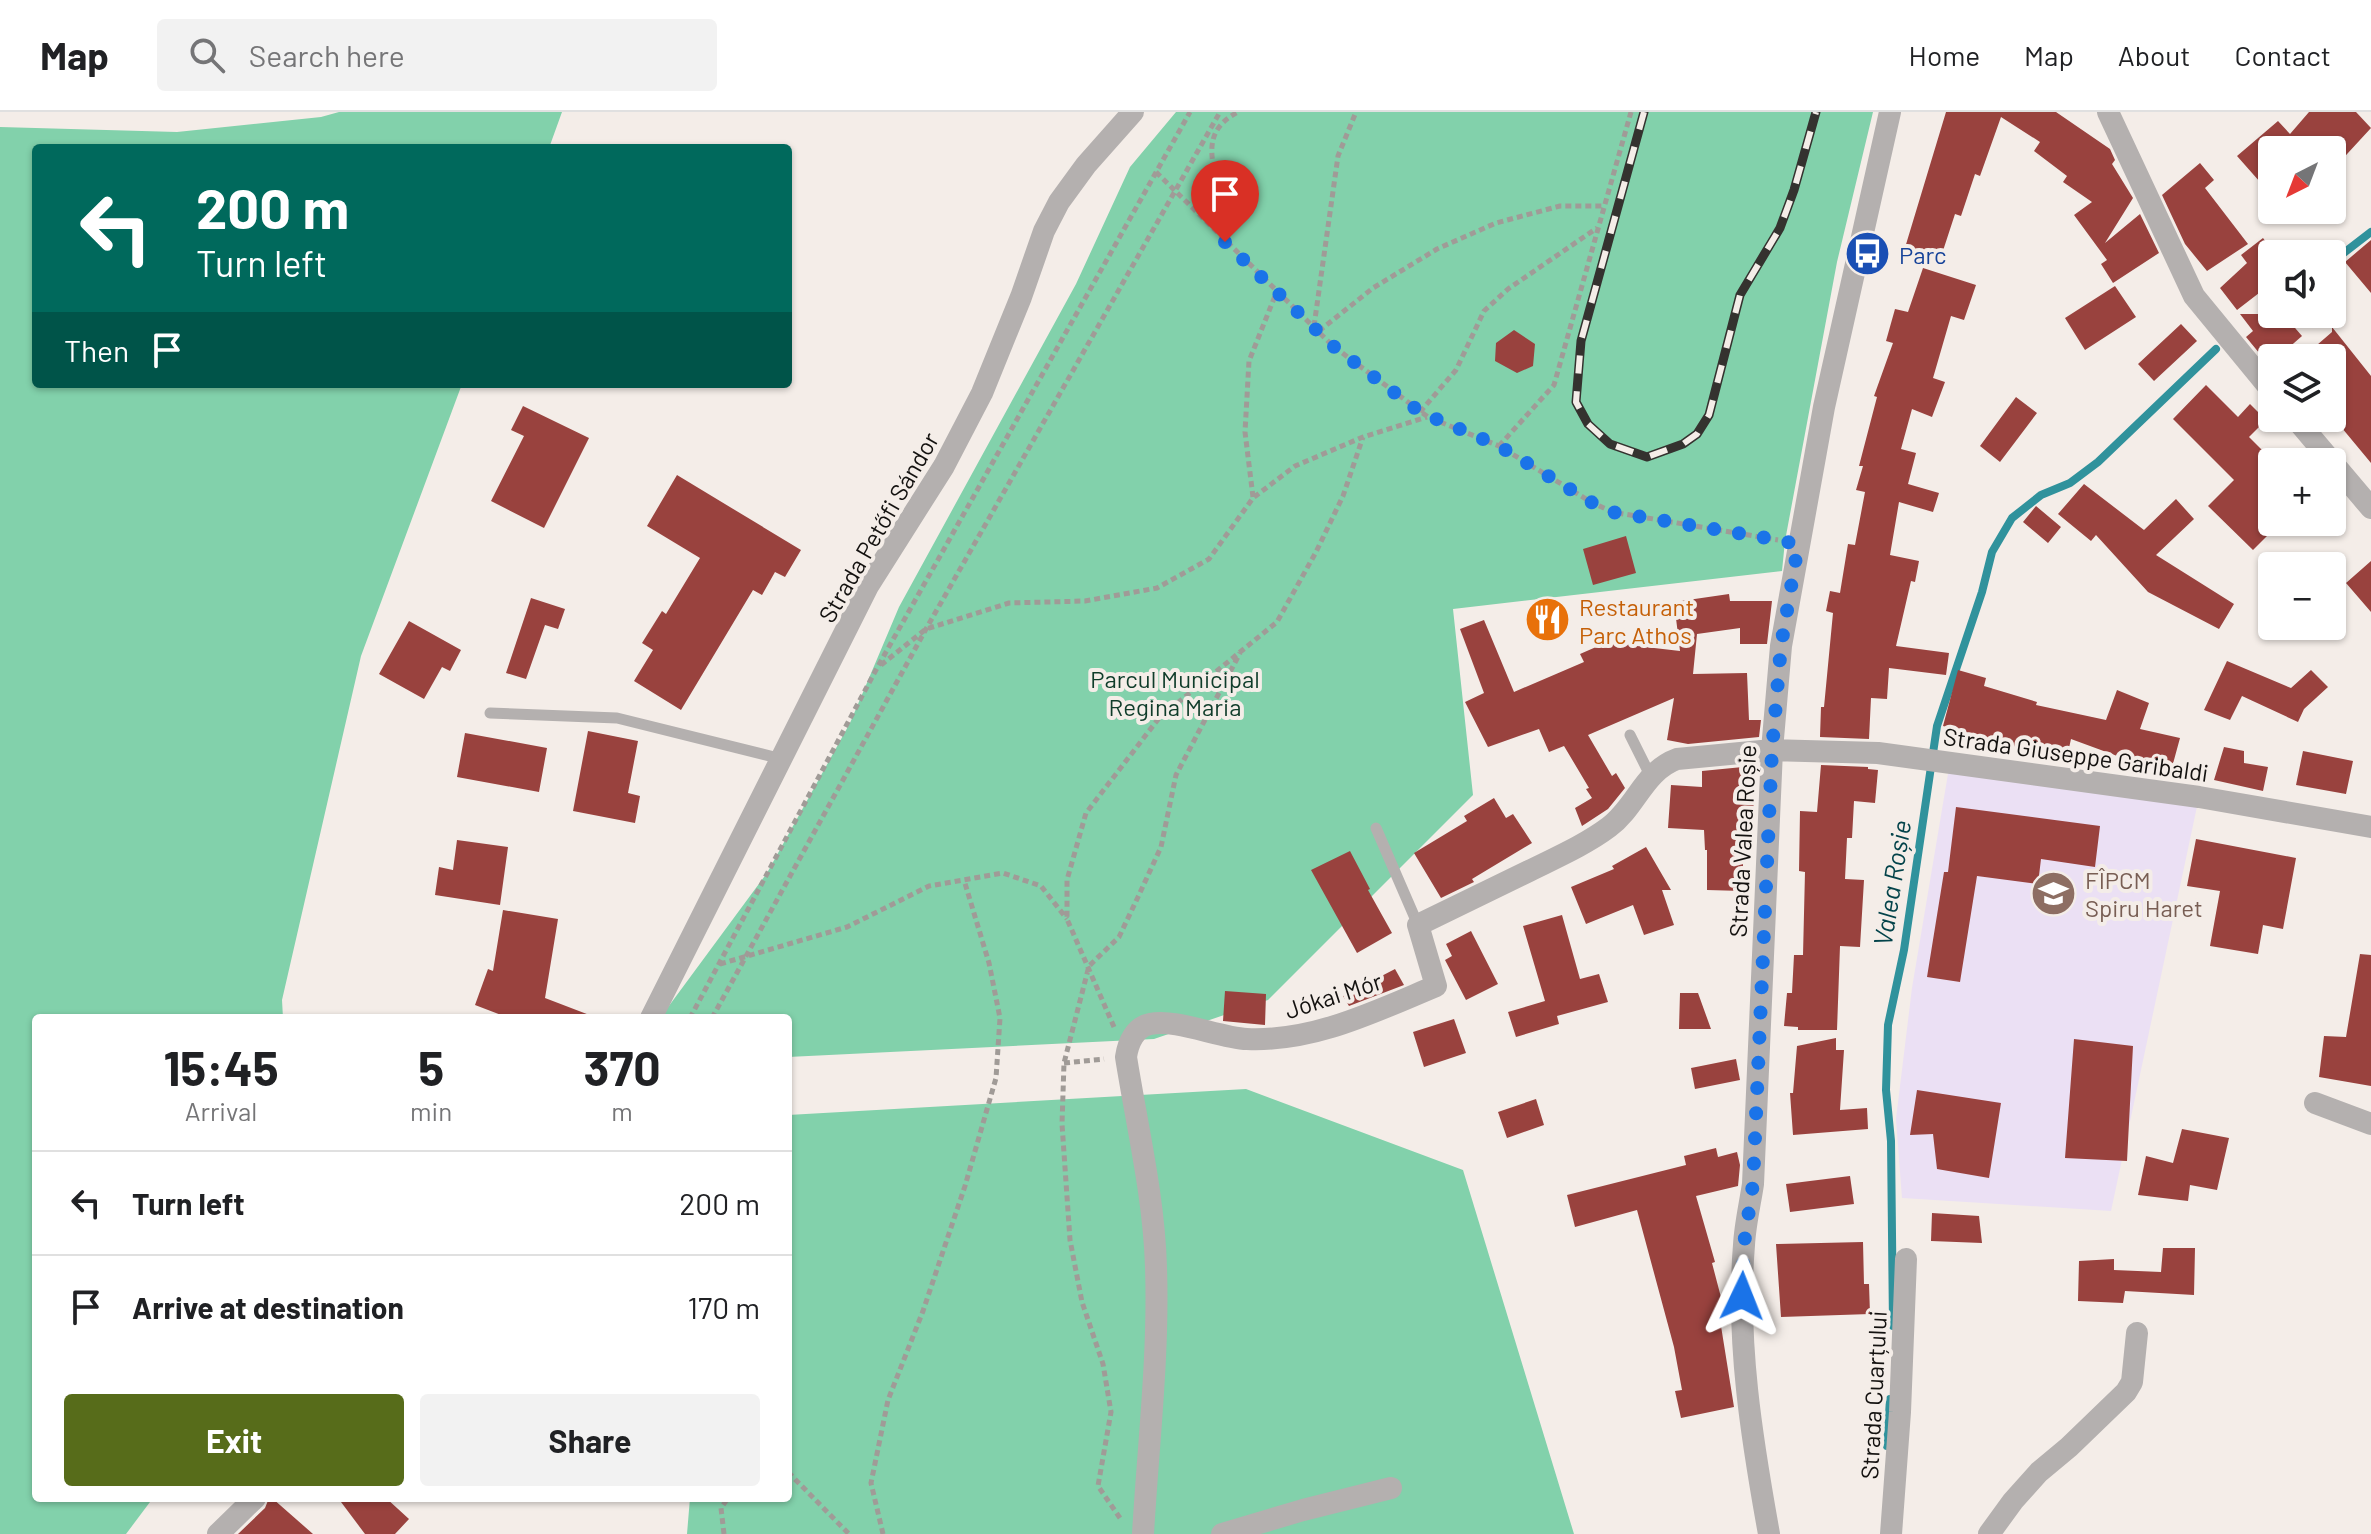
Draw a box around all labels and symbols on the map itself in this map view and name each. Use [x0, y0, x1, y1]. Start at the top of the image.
north arrow [2258, 136, 2346, 224]
pin [1191, 160, 1259, 242]
bus stop icon: Parc [1844, 230, 1892, 278]
place label: Parc [1899, 240, 1947, 269]
street label: Strada Petőfi Sándor [812, 426, 944, 627]
place label: Restaurant Parc Athos [1579, 592, 1694, 649]
restaurant icon: Restaurant Parc Athos [1524, 596, 1572, 644]
park label: Parcul Municipal Regina Maria [1090, 664, 1260, 721]
street label: Strada Giuseppe Garibaldi [1941, 721, 2211, 787]
street label: Strada Valea Roșie [1722, 744, 1762, 938]
water label: Valea Roșie [1866, 818, 1916, 948]
place label: FÎPCM Spiru Haret [2085, 865, 2203, 922]
school or university icon: FÎPCM Spiru Haret [2030, 869, 2078, 917]
street label: Jókai Mór [1281, 966, 1386, 1024]
position arrow [1700, 1254, 1784, 1338]
street label: Strada Cuarțului [1854, 1310, 1892, 1480]

